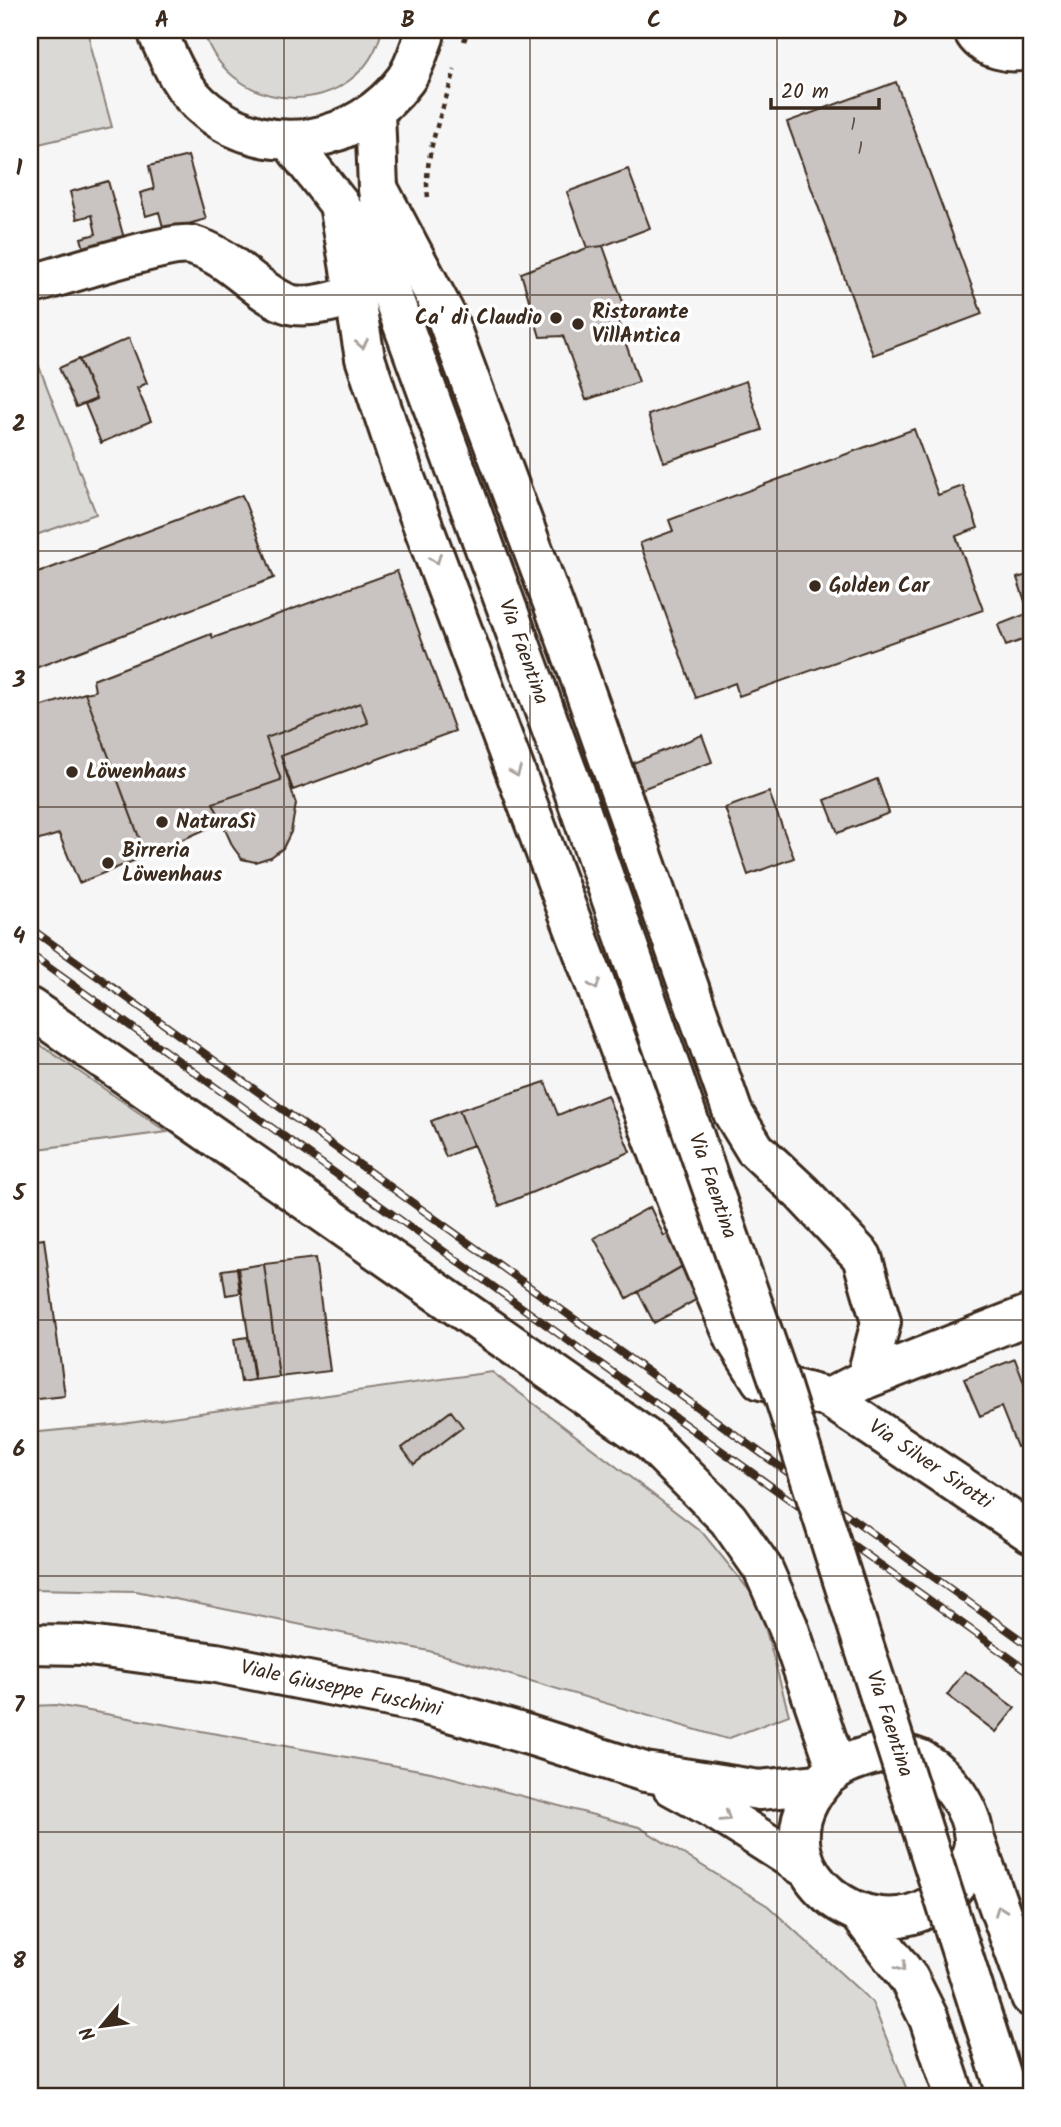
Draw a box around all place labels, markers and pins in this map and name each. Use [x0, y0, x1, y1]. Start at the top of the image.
place label: Ristorante VillAntica [592, 296, 689, 353]
place label: Ca' di Claudio [415, 302, 542, 335]
marker: Ca' di Claudio [548, 310, 564, 326]
marker: Ristorante VillAntica [570, 316, 586, 332]
place label: Golden Car [829, 570, 931, 603]
marker: Golden Car [807, 578, 823, 594]
place label: Löwenhaus [86, 756, 186, 789]
marker: Löwenhaus [64, 764, 80, 780]
place label: NaturaSì [176, 806, 257, 839]
marker: NaturaSì [154, 814, 170, 830]
place label: Birreria Löwenhaus [122, 835, 222, 892]
marker: Birreria Löwenhaus [100, 855, 116, 871]

